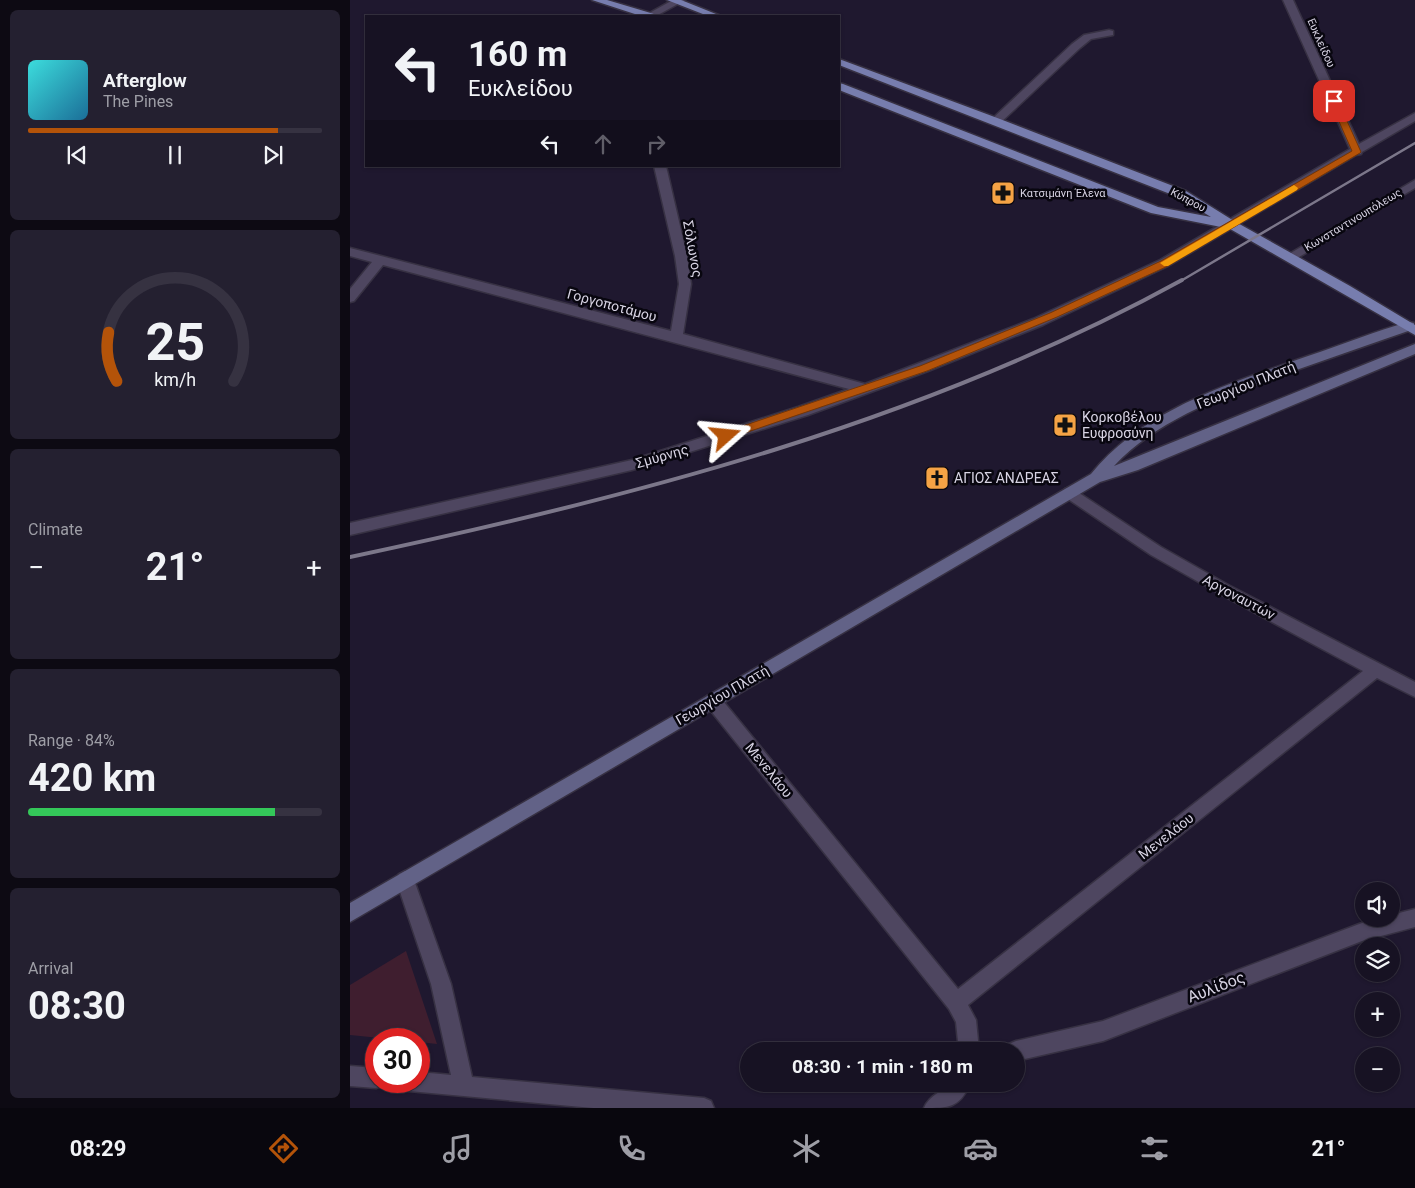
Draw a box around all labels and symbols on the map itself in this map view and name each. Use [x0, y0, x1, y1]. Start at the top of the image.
street label: Ευκλείδου [1304, 16, 1338, 70]
pin [1313, 80, 1355, 122]
pharmacy icon: Κατσιμάνη Έλενα [990, 180, 1016, 206]
street label: Κύπρου [1168, 185, 1208, 215]
street label: Κωνσταντινουπόλεως [1302, 186, 1404, 254]
place label: Κατσιμάνη Έλενα [1020, 187, 1106, 200]
street label: Σόλωνος [680, 219, 706, 279]
street label: Γοργοποτάμου [565, 285, 659, 325]
street label: Γεωργίου Πλατή [1194, 358, 1298, 412]
position arrow [699, 409, 751, 461]
place label: Κορκοβέλου Ευφροσύνη [1082, 409, 1162, 442]
pharmacy icon: Κορκοβέλου Ευφροσύνη [1052, 412, 1078, 438]
street label: Σμύρνης [634, 441, 690, 471]
church icon: ΑΓΙΟΣ ΑΝΔΡΕΑΣ [924, 465, 950, 491]
place label: ΑΓΙΟΣ ΑΝΔΡΕΑΣ [954, 470, 1059, 486]
street label: Αργοναυτών [1200, 571, 1278, 623]
street label: Γεωργίου Πλατή [673, 662, 771, 728]
street label: Μενελάου [742, 740, 796, 800]
street label: Μενελάου [1135, 810, 1197, 862]
street label: Αυλίδος [1185, 967, 1247, 1007]
speed limit sign: 30 [365, 1028, 430, 1093]

